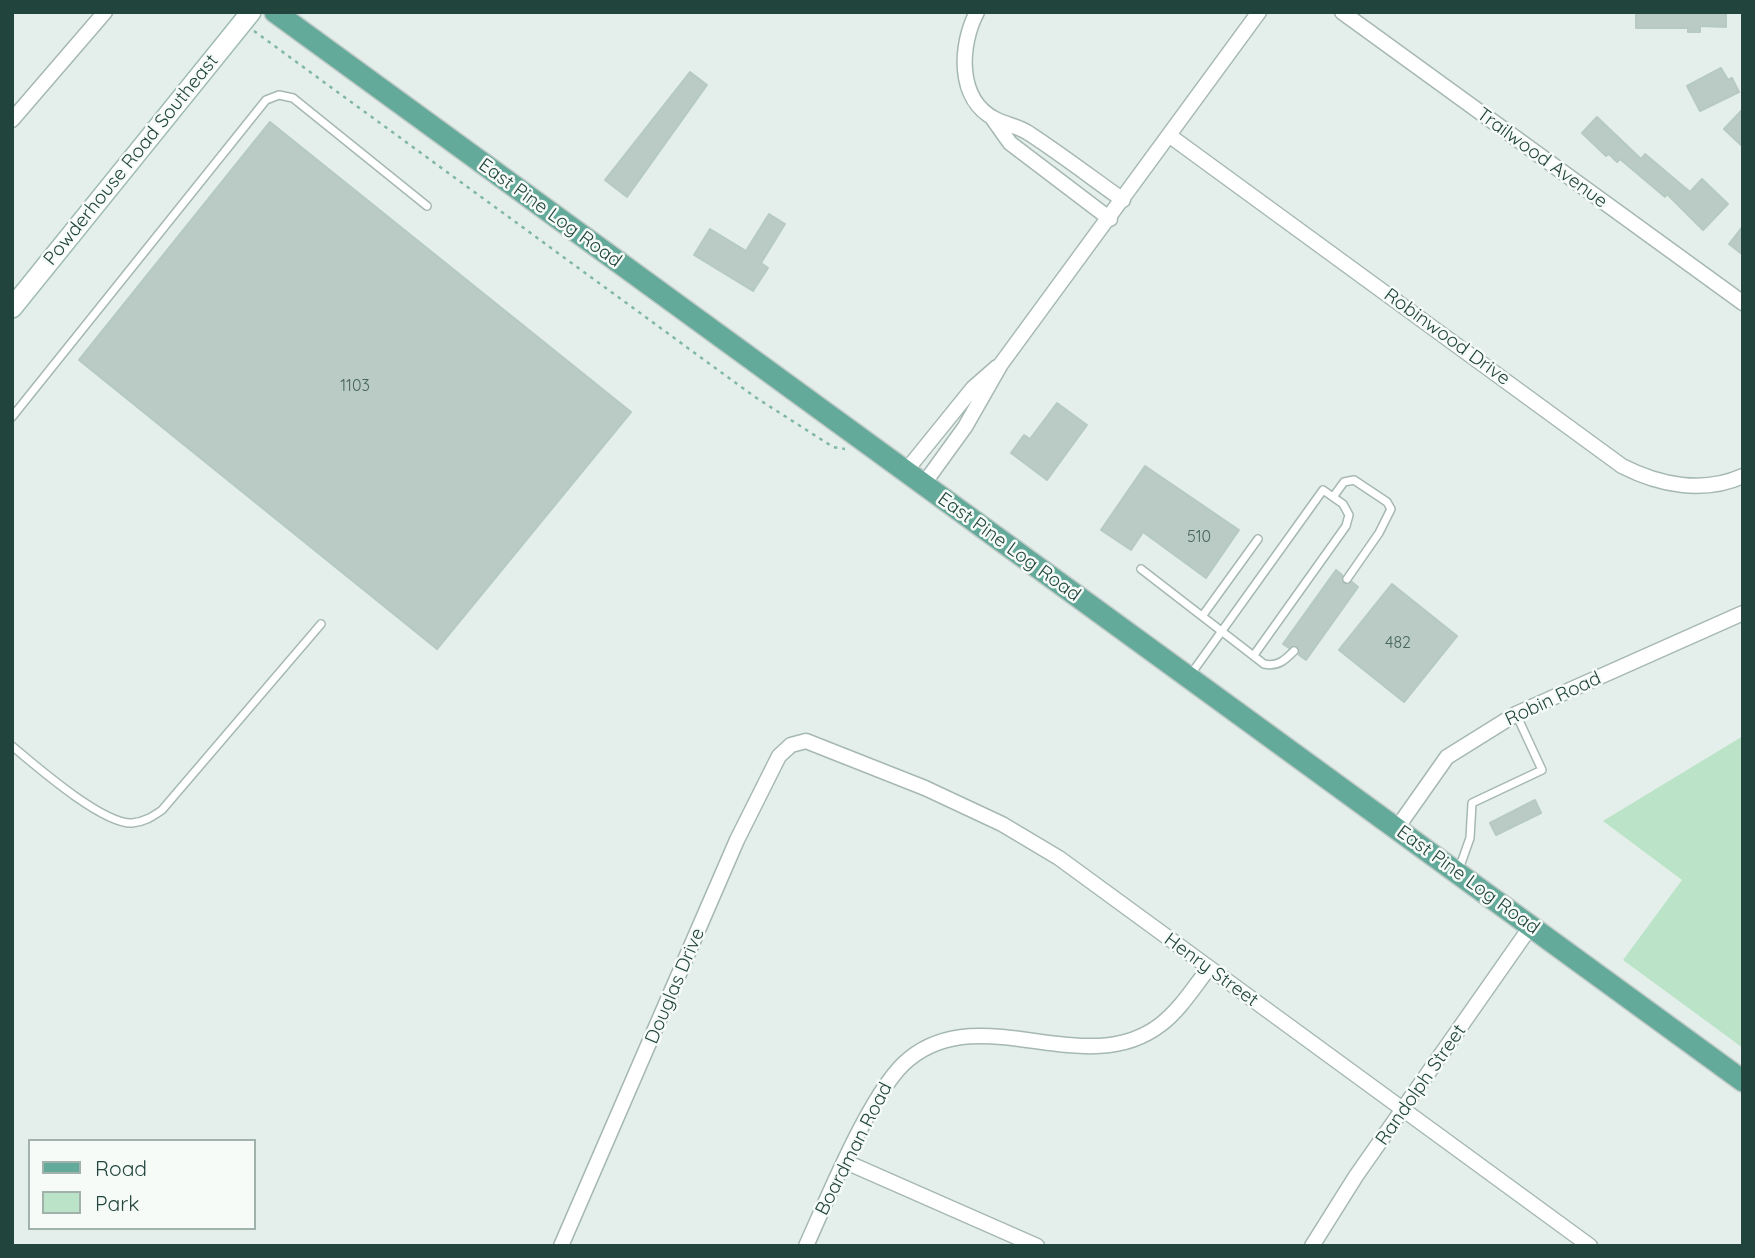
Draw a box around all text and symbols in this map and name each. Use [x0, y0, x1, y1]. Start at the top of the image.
street label: Powderhouse Road Southeast [39, 50, 223, 270]
street label: Trailwood Avenue [1472, 103, 1612, 213]
street label: East Pine Log Road [474, 154, 626, 272]
street label: Robinwood Drive [1379, 284, 1515, 390]
house number: 1103 [340, 376, 370, 396]
street label: East Pine Log Road [933, 488, 1085, 606]
house number: 510 [1187, 527, 1211, 547]
house number: 482 [1385, 633, 1411, 653]
street label: Robin Road [1502, 667, 1604, 731]
street label: East Pine Log Road [1392, 821, 1544, 939]
street label: Douglas Drive [640, 925, 710, 1047]
street label: Henry Street [1160, 928, 1262, 1012]
street label: Randolph Street [1371, 1020, 1471, 1150]
street label: Boardman Road [811, 1079, 897, 1219]
legend [28, 1139, 256, 1230]
text: Road [95, 1155, 147, 1181]
text: Park [95, 1190, 139, 1216]

